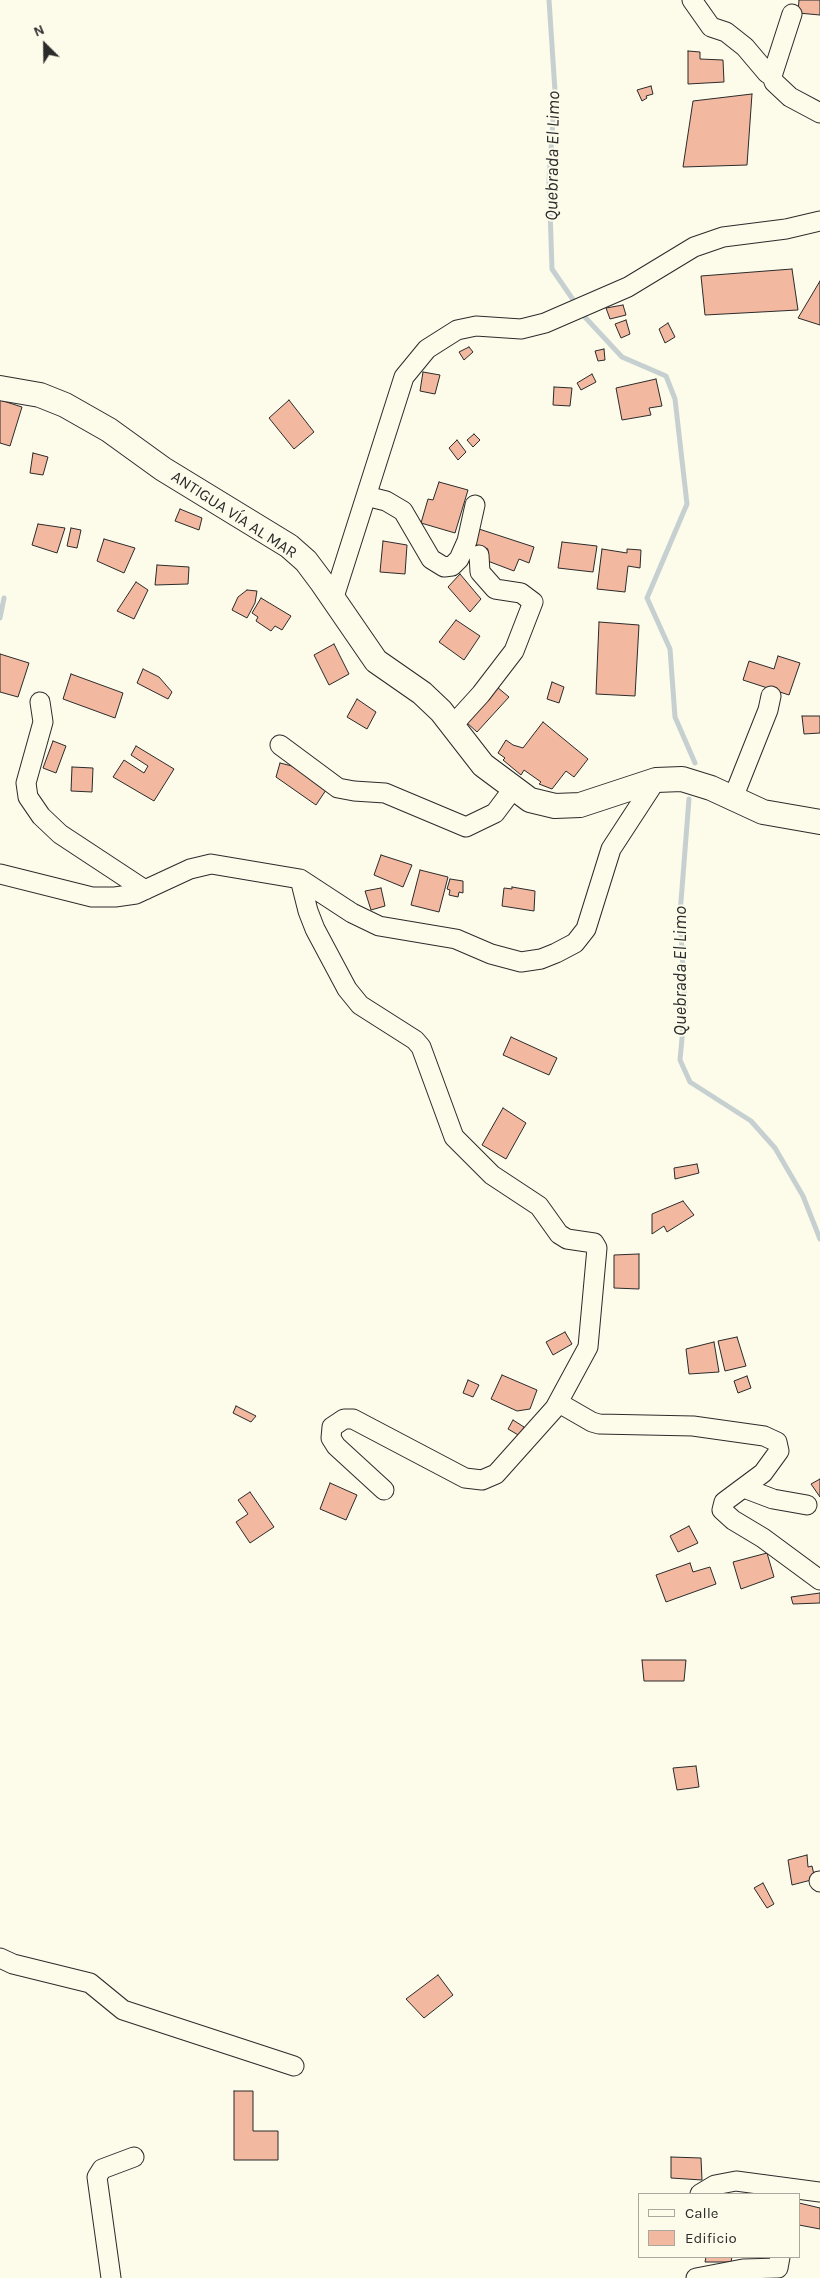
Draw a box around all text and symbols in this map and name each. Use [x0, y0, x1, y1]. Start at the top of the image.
north arrow [20, 20, 70, 70]
text: N [31, 21, 47, 41]
water label: Quebrada El Limo [541, 91, 565, 221]
street label: ANTIGUA VÍA AL MAR [168, 467, 300, 563]
water label: Quebrada El Limo [670, 906, 692, 1036]
legend [638, 2193, 800, 2258]
text: Calle [685, 2204, 719, 2222]
text: Edificio [685, 2229, 737, 2247]

